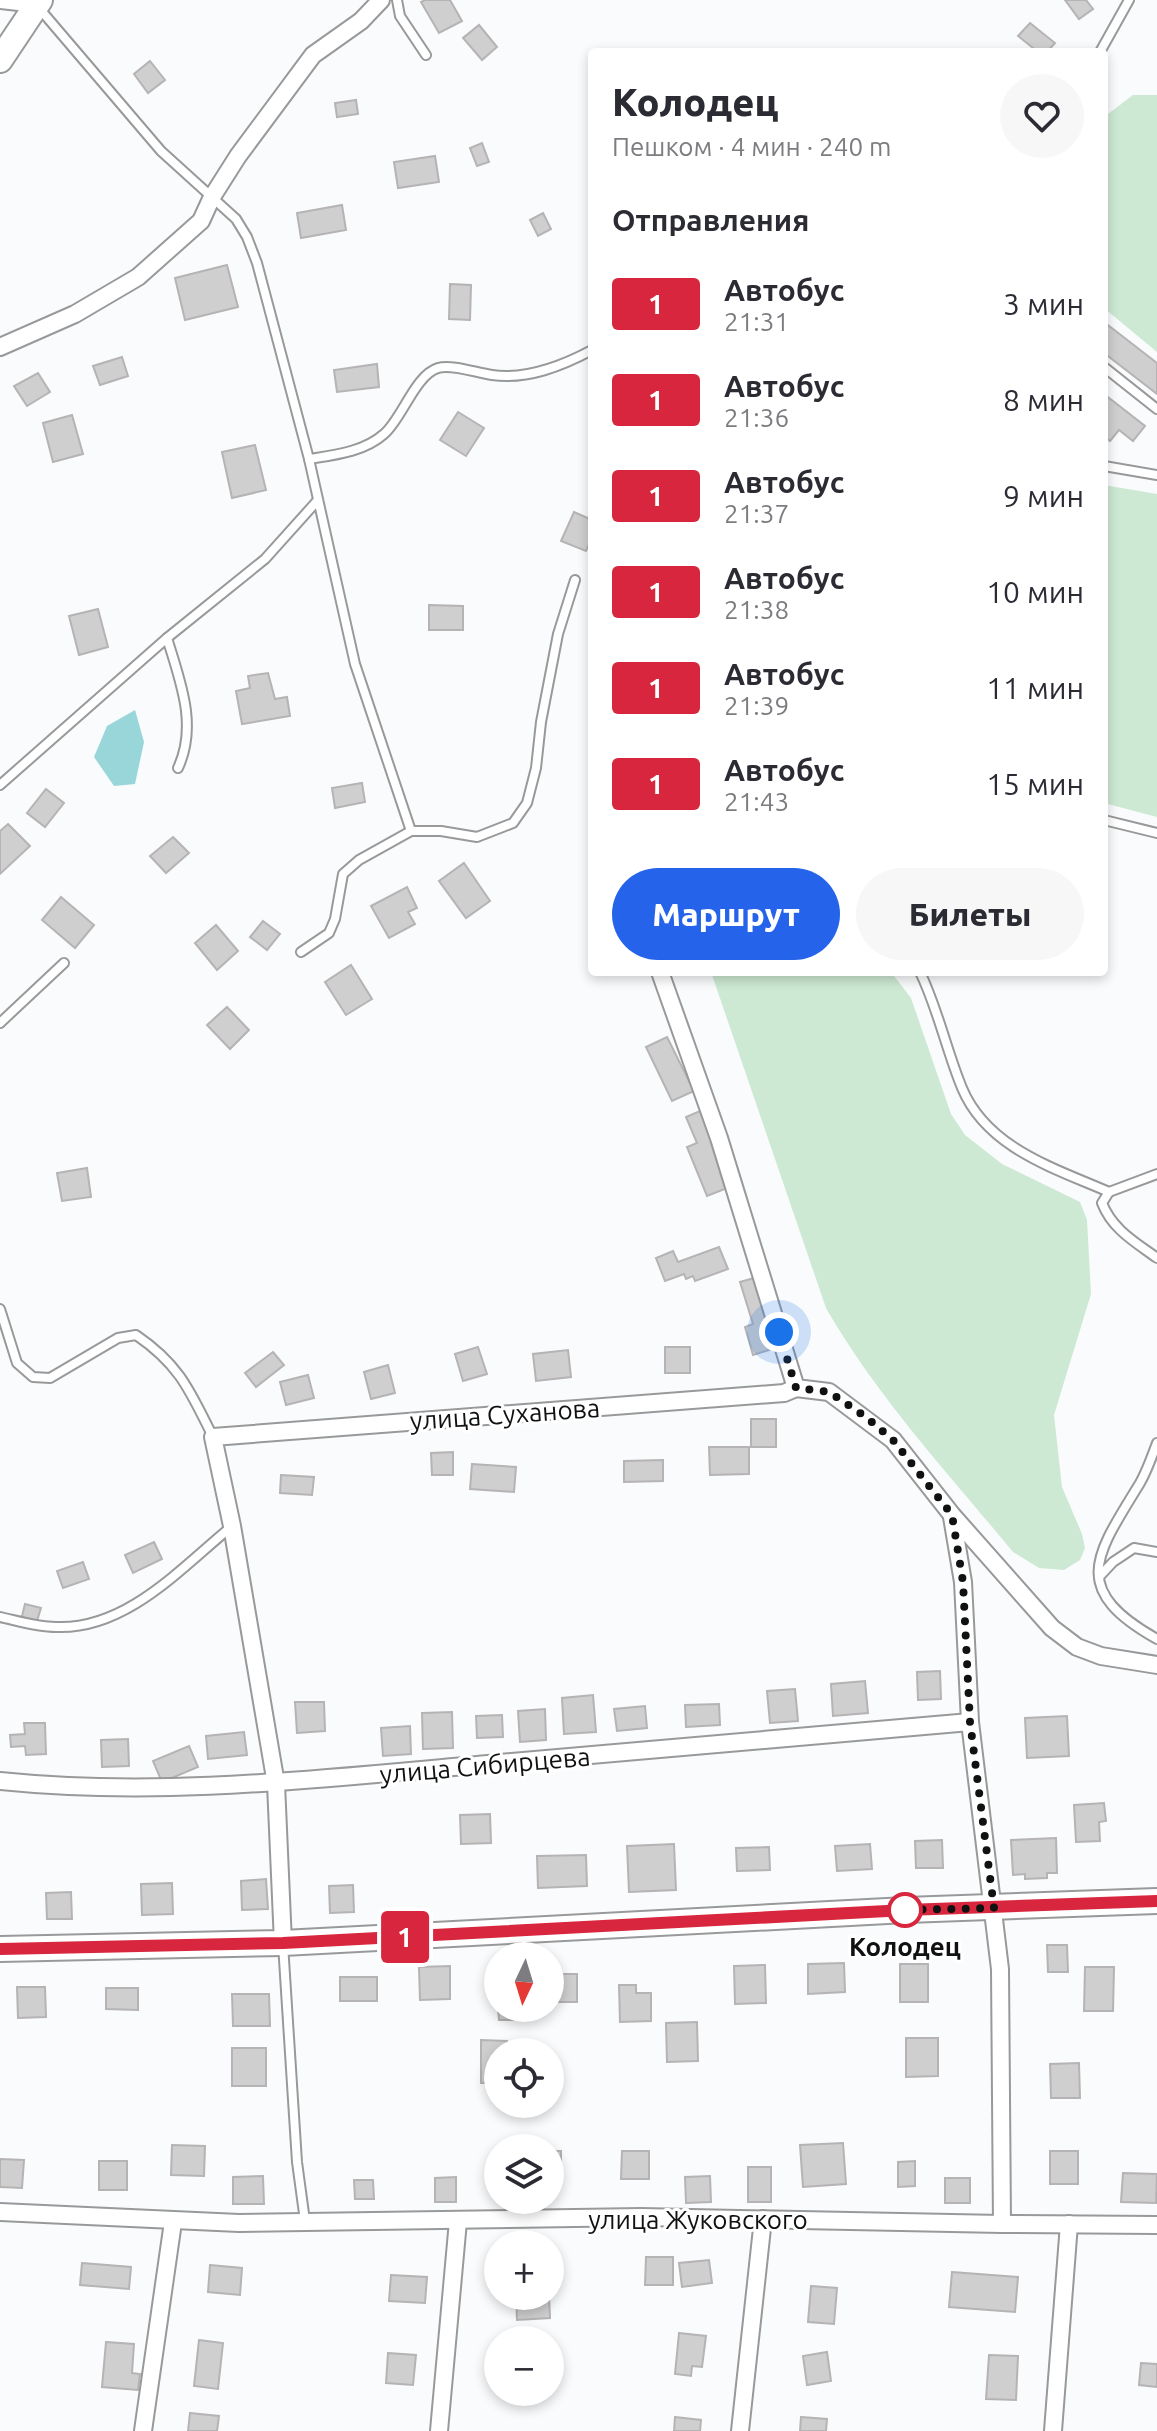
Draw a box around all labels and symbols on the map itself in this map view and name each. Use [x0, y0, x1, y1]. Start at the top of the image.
your location [759, 1312, 799, 1352]
street label: улица Суханова [409, 1393, 601, 1435]
street label: улица Сибирцева [378, 1741, 592, 1789]
marker: Колодец [888, 1893, 922, 1927]
line badge: 1 [379, 1911, 431, 1963]
place label: Колодец [849, 1932, 961, 1961]
north arrow [484, 1942, 564, 2022]
street label: улица Жуковского [588, 2205, 808, 2234]

